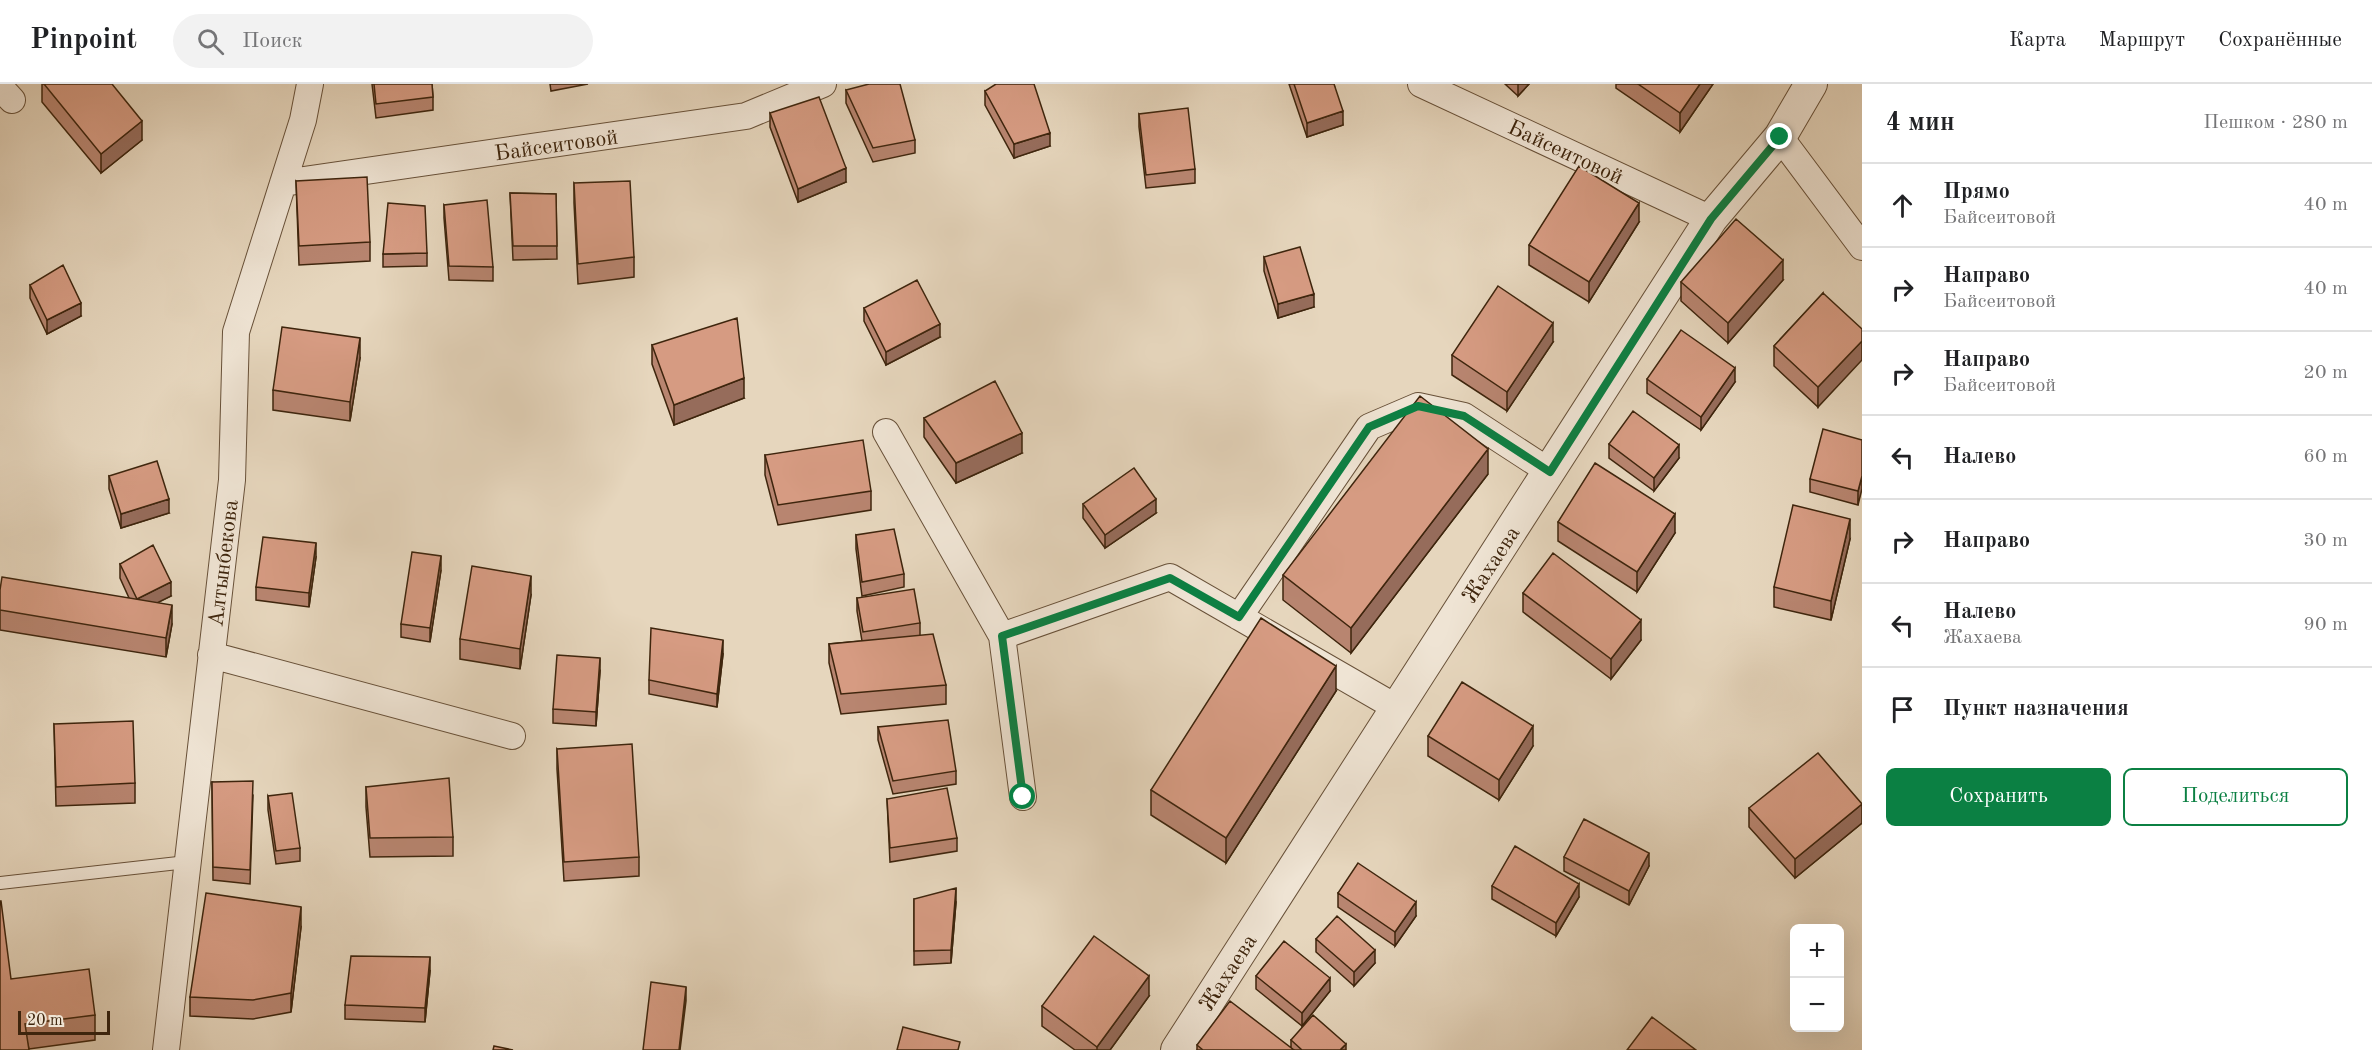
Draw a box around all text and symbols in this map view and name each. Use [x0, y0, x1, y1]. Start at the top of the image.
search box [173, 14, 593, 68]
icon: search [194, 25, 227, 58]
text: Pinpoint [30, 27, 137, 55]
text: Поиск [242, 30, 303, 52]
text: Карта [2009, 30, 2066, 51]
text: Маршрут [2099, 30, 2185, 51]
text: Сохранённые [2218, 30, 2342, 51]
text: 4 мин [1886, 110, 1955, 136]
text: Пешком · 280 m [2203, 113, 2348, 133]
street label: Байсеитовой [1504, 117, 1626, 189]
route end [1766, 123, 1792, 149]
street label: Байсеитовой [493, 126, 619, 166]
text: Прямо [1943, 181, 2010, 203]
icon: ahead [1886, 189, 1919, 222]
text: 40 m [2303, 195, 2348, 215]
text: Байсеитовой [1943, 208, 2056, 228]
text: Направо [1943, 265, 2030, 287]
icon: right [1886, 273, 1919, 306]
text: 40 m [2303, 279, 2348, 299]
text: Байсеитовой [1943, 292, 2056, 312]
text: Направо [1943, 349, 2030, 371]
icon: right [1886, 357, 1919, 390]
text: 20 m [2303, 363, 2348, 383]
text: Байсеитовой [1943, 376, 2056, 396]
icon: left [1886, 441, 1919, 474]
text: Налево [1943, 446, 2016, 468]
text: 60 m [2303, 447, 2348, 467]
street label: Алтынбекова [205, 498, 243, 628]
street label: Жахаева [1459, 523, 1525, 608]
icon: right [1886, 525, 1919, 558]
text: Направо [1943, 530, 2030, 552]
text: 30 m [2303, 531, 2348, 551]
text: Налево [1943, 601, 2016, 623]
icon: left [1886, 609, 1919, 642]
text: 90 m [2303, 615, 2348, 635]
text: Жахаева [1943, 628, 2022, 648]
icon: arrive [1886, 693, 1919, 726]
text: Пункт назначения [1943, 698, 2129, 720]
button: Сохранить [1886, 768, 2111, 826]
button: Поделиться [2123, 768, 2348, 826]
route start [1009, 783, 1035, 809]
map controls [1790, 924, 1844, 1032]
button: + [1790, 924, 1844, 978]
street label: Жахаева [1196, 931, 1262, 1016]
button: − [1790, 978, 1844, 1032]
scale bar [18, 1008, 110, 1036]
text: 20 m [27, 1013, 63, 1029]

